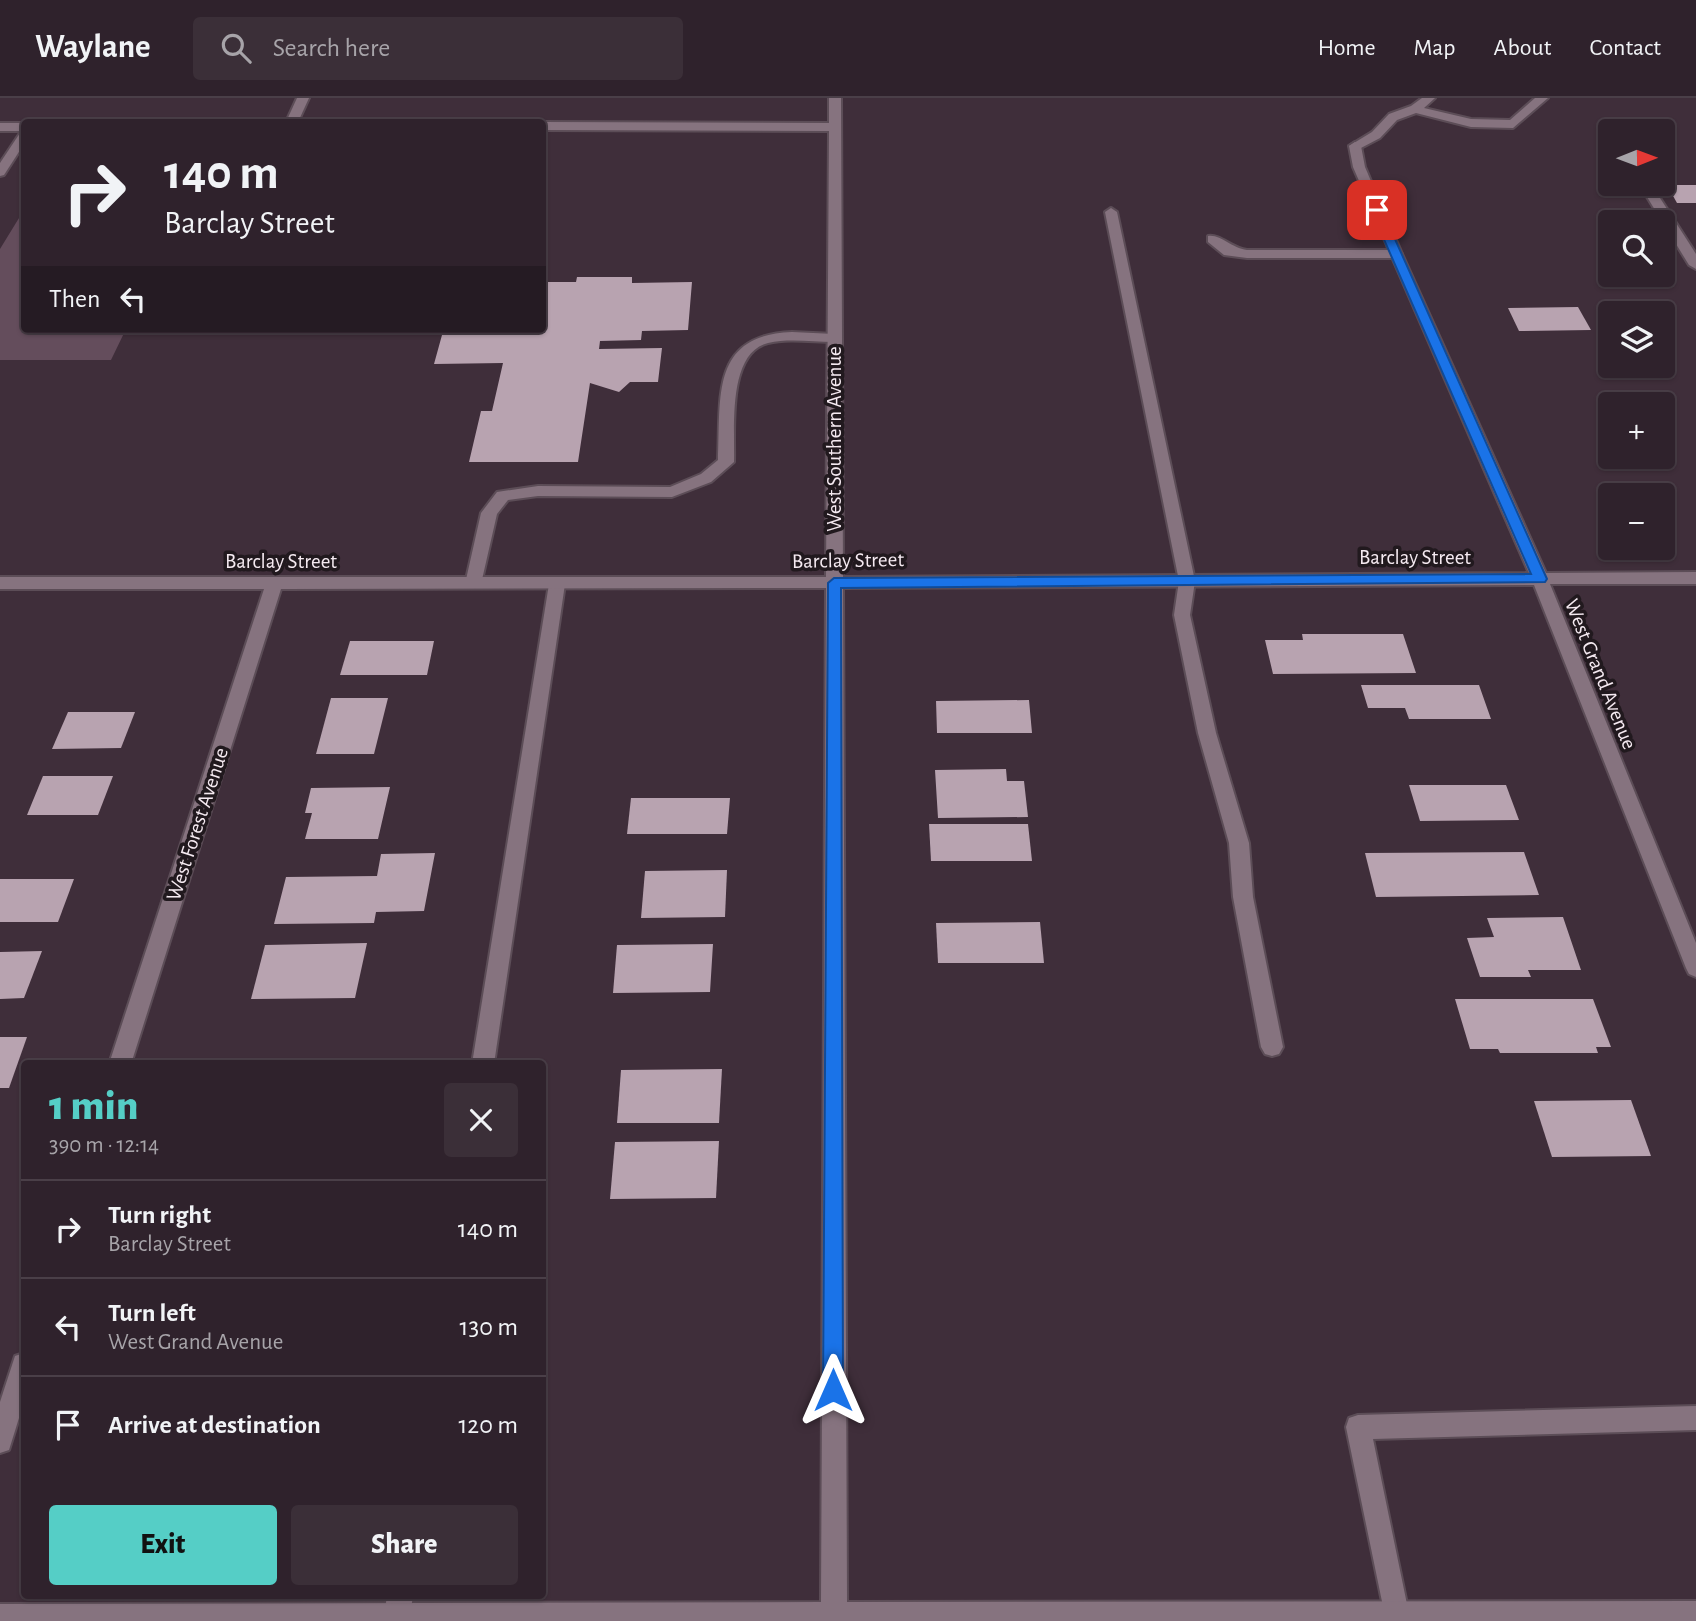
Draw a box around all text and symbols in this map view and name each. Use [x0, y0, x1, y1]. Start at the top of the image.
search box [193, 17, 683, 80]
icon: search [217, 29, 255, 67]
text: Waylane [35, 31, 151, 64]
text: Search here [273, 35, 390, 61]
text: Home [1318, 36, 1376, 60]
text: Map [1414, 36, 1456, 60]
text: About [1494, 36, 1551, 60]
text: Contact [1589, 36, 1661, 60]
north arrow [1598, 119, 1675, 196]
map controls [1598, 119, 1675, 560]
icon: right [49, 147, 140, 238]
text: 140 m [164, 149, 279, 198]
pin [1347, 180, 1407, 240]
icon: arrive [1358, 191, 1396, 229]
text: Barclay Street [164, 207, 335, 239]
button: search [1598, 210, 1675, 287]
icon: left [114, 280, 152, 318]
text: Then [49, 286, 100, 312]
button: layers [1598, 301, 1675, 378]
street label: West Southern Avenue [824, 346, 845, 532]
button: + [1598, 392, 1675, 469]
button: − [1598, 483, 1675, 560]
street label: Barclay Street [1359, 547, 1471, 568]
street label: Barclay Street [792, 549, 905, 572]
street label: Barclay Street [225, 551, 337, 572]
street label: West Grand Avenue [1561, 596, 1640, 752]
street label: West Forest Avenue [163, 745, 232, 903]
button: close [444, 1083, 518, 1157]
text: 1 min [49, 1085, 138, 1127]
text: 390 m · 12:14 [49, 1134, 159, 1157]
text: Turn right [108, 1202, 211, 1228]
icon: right [49, 1210, 87, 1248]
text: 140 m [458, 1216, 518, 1242]
text: Barclay Street [108, 1233, 231, 1256]
text: Turn left [108, 1300, 196, 1326]
icon: left [49, 1308, 87, 1346]
text: 130 m [460, 1314, 518, 1340]
text: West Grand Avenue [108, 1331, 283, 1354]
position arrow [796, 1353, 870, 1427]
icon: arrive [49, 1406, 87, 1444]
text: Arrive at destination [108, 1412, 321, 1438]
text: 120 m [458, 1412, 518, 1438]
button: Exit [49, 1505, 277, 1585]
button: Share [291, 1505, 518, 1585]

